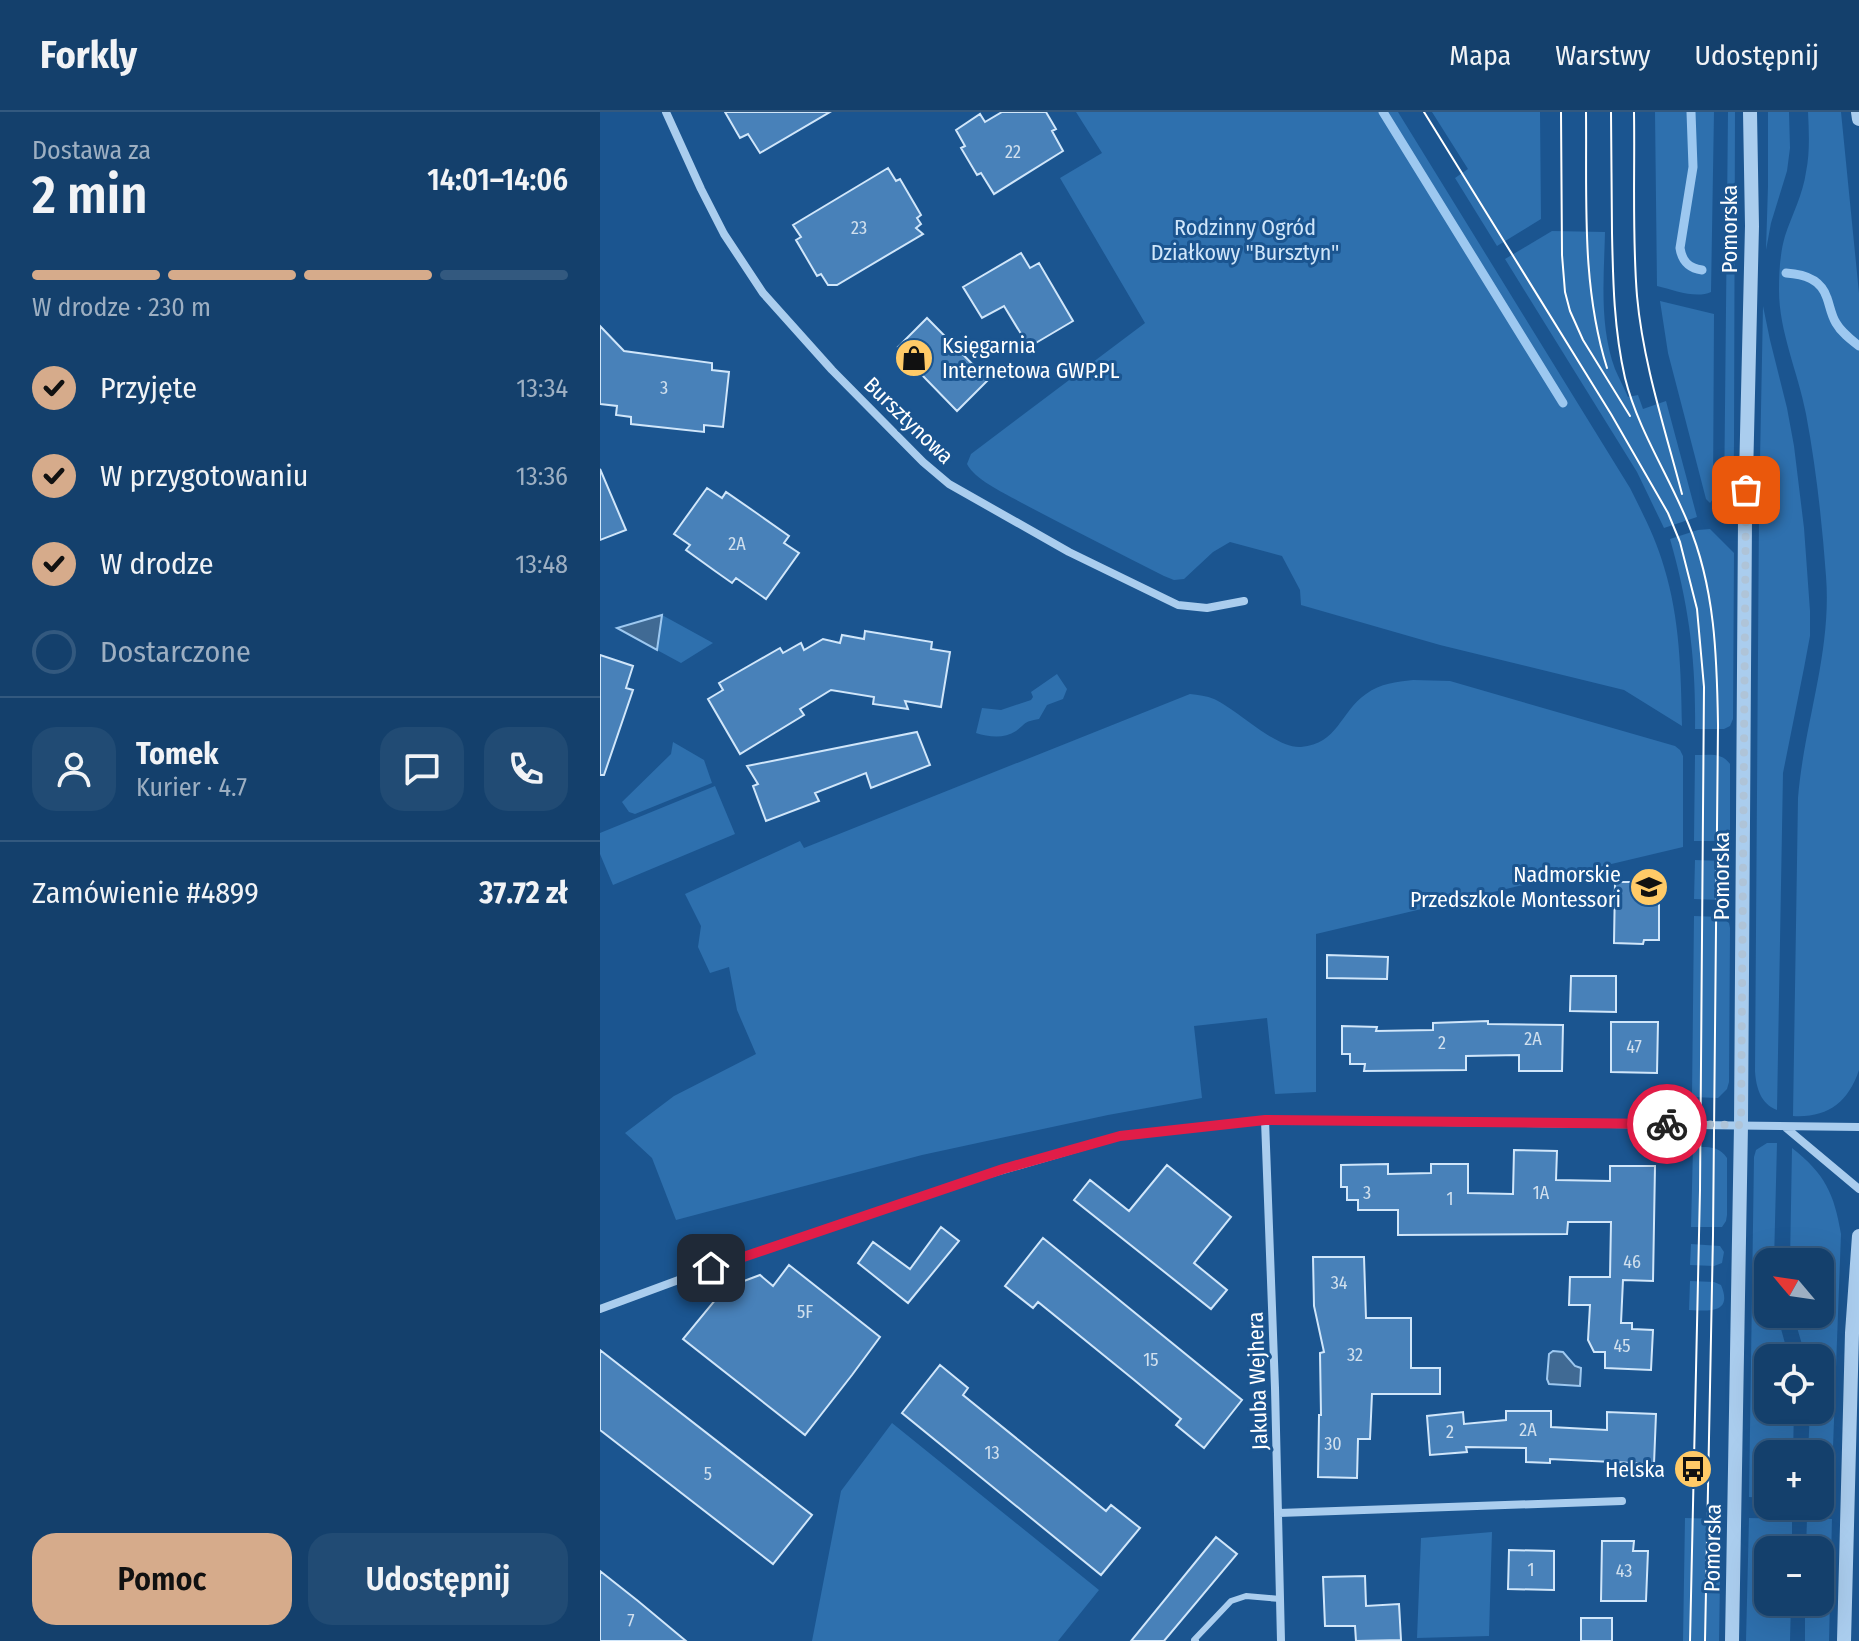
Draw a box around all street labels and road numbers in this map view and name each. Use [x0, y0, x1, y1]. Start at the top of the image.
street label: Pomorska [1716, 185, 1743, 273]
street label: Bursztynowa [858, 371, 959, 470]
street label: Pomorska [1708, 832, 1735, 920]
street label: Jakuba Wejhera [1242, 1311, 1273, 1451]
street label: Pomorska [1698, 1504, 1727, 1592]

